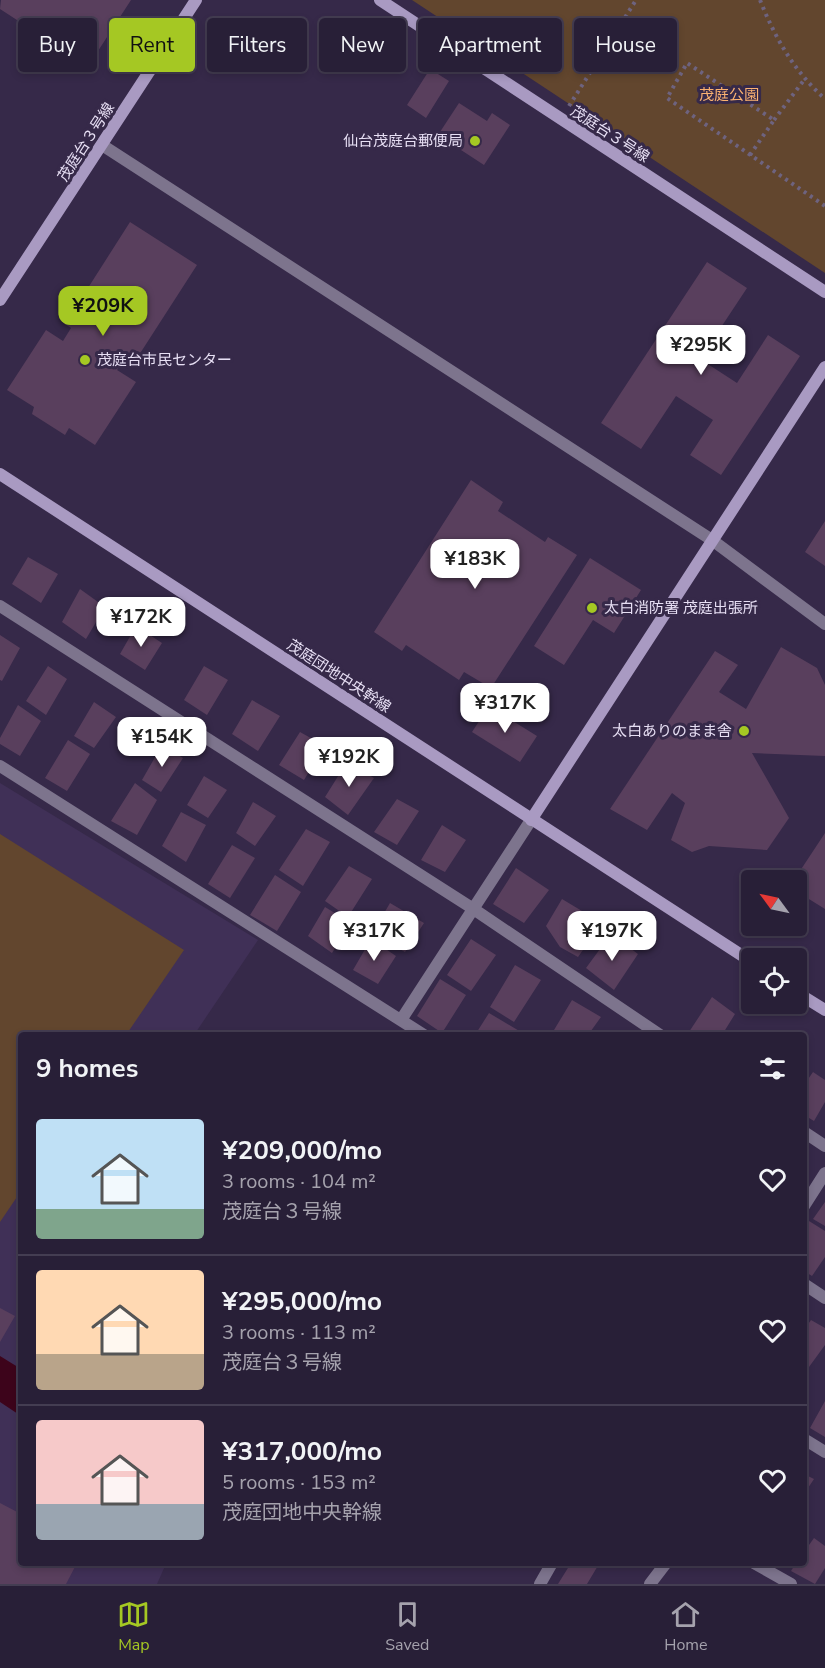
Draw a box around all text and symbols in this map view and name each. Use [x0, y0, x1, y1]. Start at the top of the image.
chip: Buy [18, 18, 97, 72]
chip: Rent [109, 18, 195, 72]
chip: Filters [207, 18, 307, 72]
chip: New [319, 18, 406, 72]
chip: Apartment [418, 18, 562, 72]
chip: House [574, 18, 677, 72]
park label: 茂庭公園 [699, 85, 759, 105]
street label: 茂庭台３号線 [53, 99, 119, 185]
street label: 茂庭台３号線 [567, 101, 653, 167]
place label: 仙台茂庭台郵便局 [343, 131, 463, 151]
marker: 仙台茂庭台郵便局 [468, 134, 482, 148]
pin: ¥209K [61, 286, 145, 337]
text: ¥209K [72, 292, 134, 319]
pin: ¥295K [659, 325, 743, 376]
text: ¥295K [670, 331, 732, 358]
place label: 茂庭台市民センター [97, 350, 232, 370]
marker: 茂庭台市民センター [78, 353, 92, 367]
pin: ¥183K [433, 539, 517, 590]
text: ¥183K [444, 545, 506, 572]
pin: ¥172K [99, 597, 183, 648]
place label: 太白消防署 茂庭出張所 [604, 598, 758, 618]
marker: 太白消防署 茂庭出張所 [585, 601, 599, 615]
text: ¥172K [110, 603, 172, 630]
street label: 茂庭団地中央幹線 [283, 635, 395, 717]
pin: ¥317K [463, 683, 547, 734]
text: ¥317K [474, 689, 536, 716]
pin: ¥154K [120, 717, 204, 768]
place label: 太白ありのまま舎 [612, 721, 732, 741]
text: ¥154K [131, 723, 193, 750]
marker: 太白ありのまま舎 [737, 724, 751, 738]
pin: ¥192K [307, 737, 391, 788]
text: ¥192K [318, 743, 380, 770]
north arrow [741, 870, 807, 936]
map controls [741, 870, 807, 1014]
pin: ¥317K [332, 911, 416, 962]
pin: ¥197K [570, 911, 654, 962]
text: ¥317K [343, 917, 405, 944]
text: ¥197K [581, 917, 643, 944]
button: locate [741, 948, 807, 1014]
text: 9 homes [36, 1051, 138, 1086]
icon: filters [756, 1052, 789, 1085]
text: ¥209,000/mo [222, 1133, 382, 1168]
icon: home [84, 1143, 156, 1215]
icon: heart [756, 1163, 789, 1196]
text: 3 rooms · 104 m² [222, 1168, 376, 1195]
text: 茂庭台３号線 [222, 1198, 342, 1225]
text: ¥295,000/mo [222, 1284, 382, 1319]
icon: home [84, 1294, 156, 1366]
icon: heart [756, 1314, 789, 1347]
text: 3 rooms · 113 m² [222, 1319, 376, 1346]
text: 茂庭台３号線 [222, 1349, 342, 1376]
text: ¥317,000/mo [222, 1434, 382, 1469]
icon: home [84, 1444, 156, 1516]
icon: heart [756, 1464, 789, 1497]
text: 5 rooms · 153 m² [222, 1469, 376, 1496]
text: 茂庭団地中央幹線 [222, 1499, 382, 1526]
tab: Map [117, 1598, 150, 1656]
tab: Saved [385, 1598, 429, 1656]
tab: Home [664, 1598, 708, 1656]

